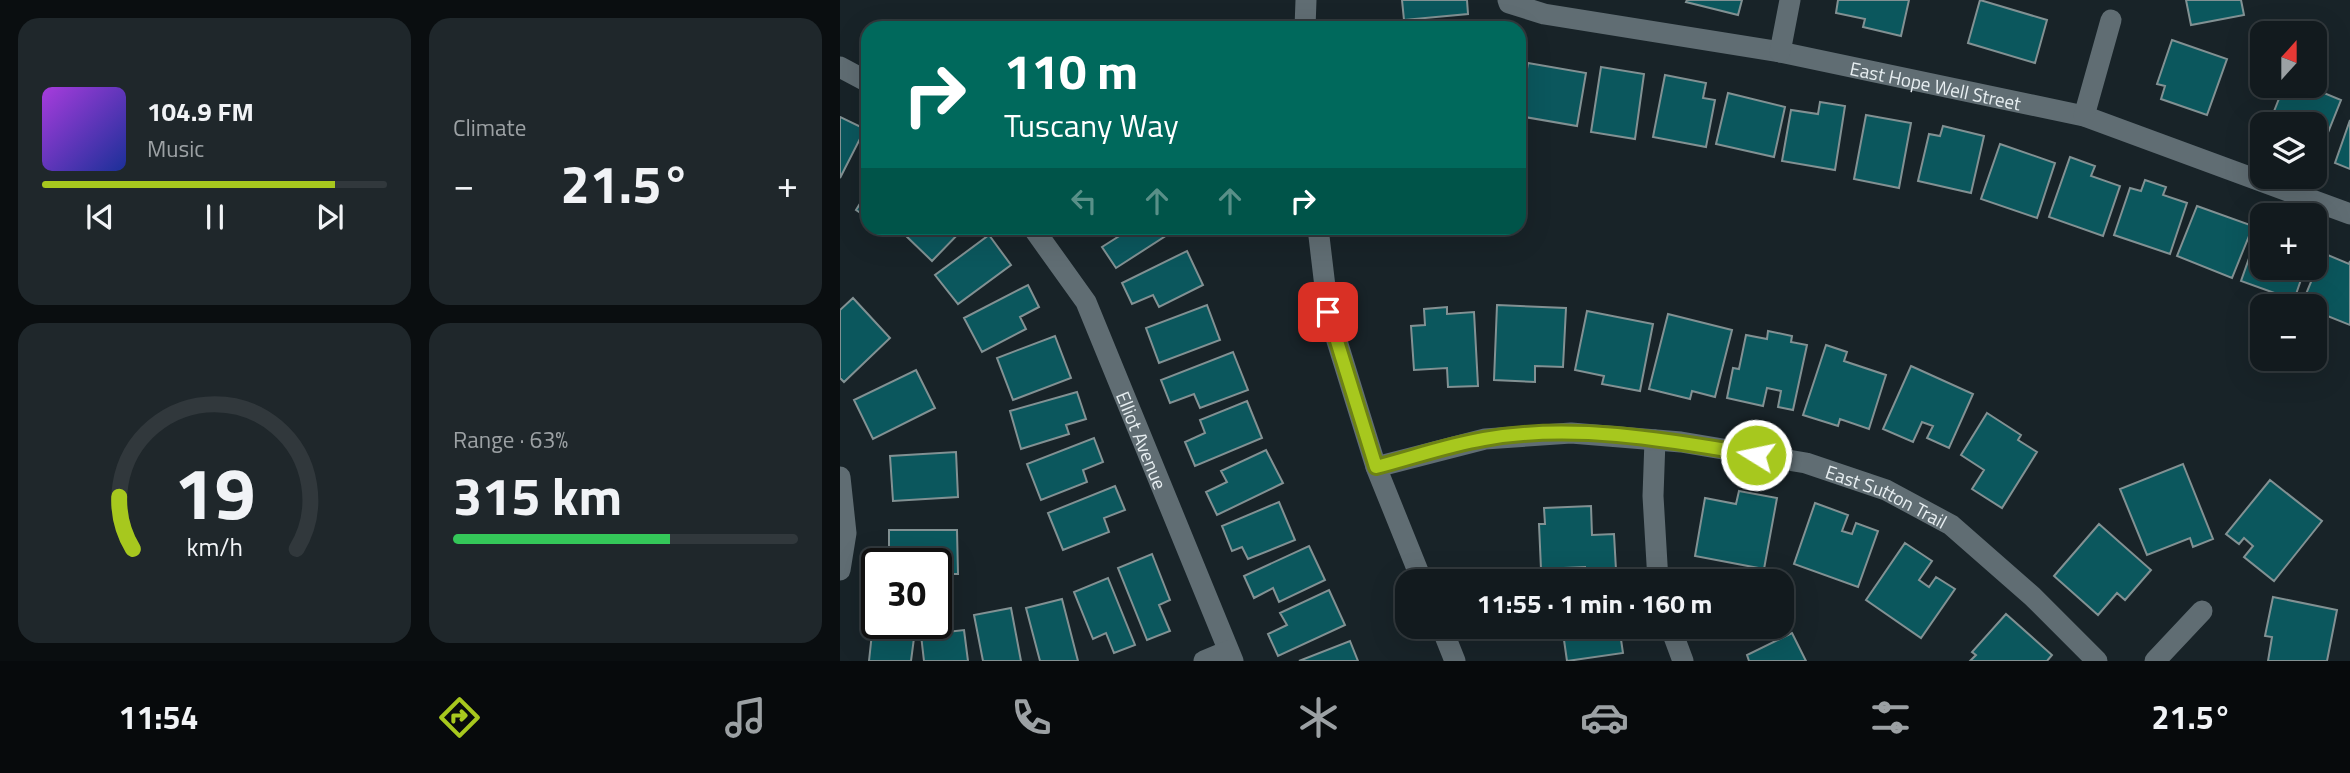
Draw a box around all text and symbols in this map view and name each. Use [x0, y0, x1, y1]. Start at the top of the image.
north arrow [2250, 21, 2328, 98]
map controls [2250, 21, 2327, 371]
text: 110 m [1004, 33, 1138, 108]
icon: right [889, 49, 980, 140]
street label: East Hope Well Street [1847, 53, 2024, 117]
text: 104.9 FM [147, 92, 254, 131]
text: Tuscany Way [1004, 101, 1179, 149]
text: Climate [453, 110, 526, 145]
button: layers [2250, 112, 2327, 189]
text: Music [147, 131, 204, 166]
text: 21.5° [561, 144, 690, 223]
text: − [453, 155, 474, 213]
text: + [777, 155, 798, 213]
icon: left [1065, 182, 1103, 220]
icon: ahead [1138, 182, 1176, 220]
icon: ahead [1211, 182, 1249, 220]
icon: right [1284, 182, 1322, 220]
icon: previous [81, 198, 119, 236]
icon: pause [196, 198, 234, 236]
icon: next [311, 198, 349, 236]
button: + [2250, 203, 2327, 280]
pin [1298, 282, 1358, 342]
icon: arrive [1309, 293, 1347, 331]
button: − [2250, 294, 2327, 371]
street label: Elliot Avenue [1109, 386, 1176, 493]
position arrow [1719, 418, 1793, 492]
text: Range · 63% [453, 422, 568, 457]
text: 19 [174, 437, 255, 547]
text: 315 km [453, 456, 622, 535]
street label: East Sutton Trail [1822, 456, 1953, 535]
text: km/h [186, 528, 243, 566]
speed limit sign: 30 [861, 548, 952, 639]
text: 11:55 · 1 min · 160 m [1477, 584, 1712, 623]
text: 11:54 [119, 693, 198, 741]
icon: directions [435, 693, 484, 742]
icon: music [721, 693, 770, 742]
icon: phone [1007, 693, 1056, 742]
icon: climate [1294, 693, 1343, 742]
icon: car [1580, 693, 1629, 742]
icon: filters [1866, 693, 1915, 742]
text: 21.5° [2152, 693, 2231, 741]

